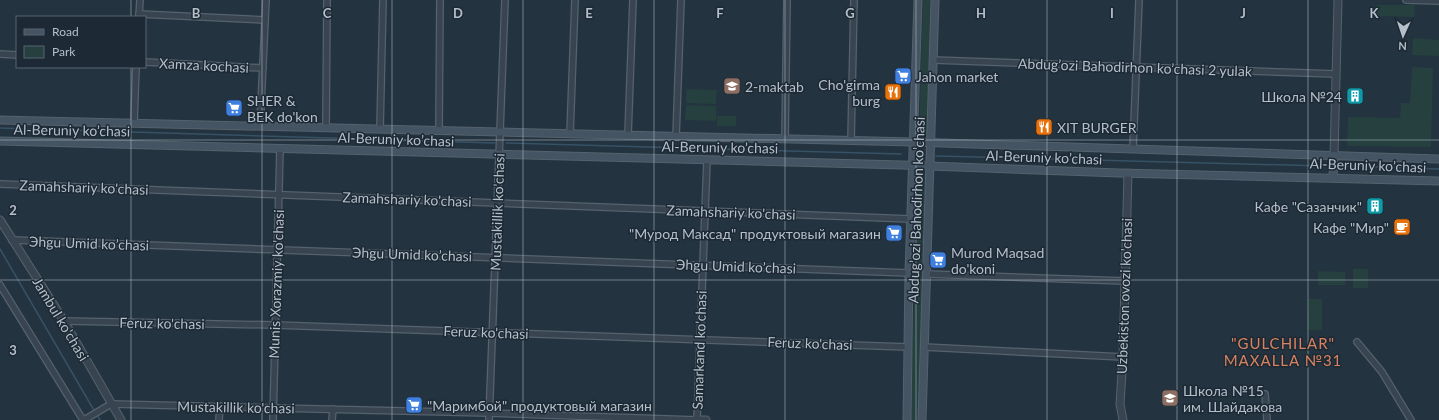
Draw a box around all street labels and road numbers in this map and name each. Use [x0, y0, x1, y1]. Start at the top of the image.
street label: Xamza kochasi [159, 54, 249, 76]
street label: Abdug’ozi Bahodirhon ko’chasi 2 yulak [1018, 54, 1253, 80]
street label: Abdug’ozi Bahodirhon ko’chasi [904, 116, 928, 304]
street label: Al-Beruniy ko’chasi [14, 120, 130, 140]
street label: Al-Beruniy ko’chasi [337, 128, 455, 150]
street label: Al-Beruniy ko’chasi [662, 137, 778, 157]
street label: Al-Beruniy ko’chasi [985, 146, 1103, 168]
street label: Mustakillik ko'chasi [486, 153, 508, 271]
street label: Al-Beruniy ko’chasi [1309, 154, 1427, 176]
street label: Zamahshariy ko'chasi [19, 176, 149, 198]
street label: Zamahshariy ko'chasi [342, 188, 472, 210]
street label: Zamahshariy ko'chasi [666, 201, 796, 223]
street label: Munis Xorazmiy ko'chasi [265, 209, 287, 359]
street label: Uzbekiston ovozi ko'chasi [1113, 218, 1135, 374]
street label: Эhgu Umid ko’chasi [29, 232, 149, 254]
street label: Эhgu Umid ko’chasi [352, 243, 472, 265]
street label: Эhgu Umid ko’chasi [676, 255, 796, 277]
street label: Jambul ko'chasi [29, 274, 93, 364]
street label: Samarkand ko'chasi [688, 290, 710, 410]
street label: Feruz ko'chasi [119, 314, 205, 332]
street label: Feruz ko'chasi [443, 322, 529, 342]
street label: Feruz ko'chasi [767, 333, 853, 353]
street label: Mustakillik ko'chasi [177, 397, 295, 417]

